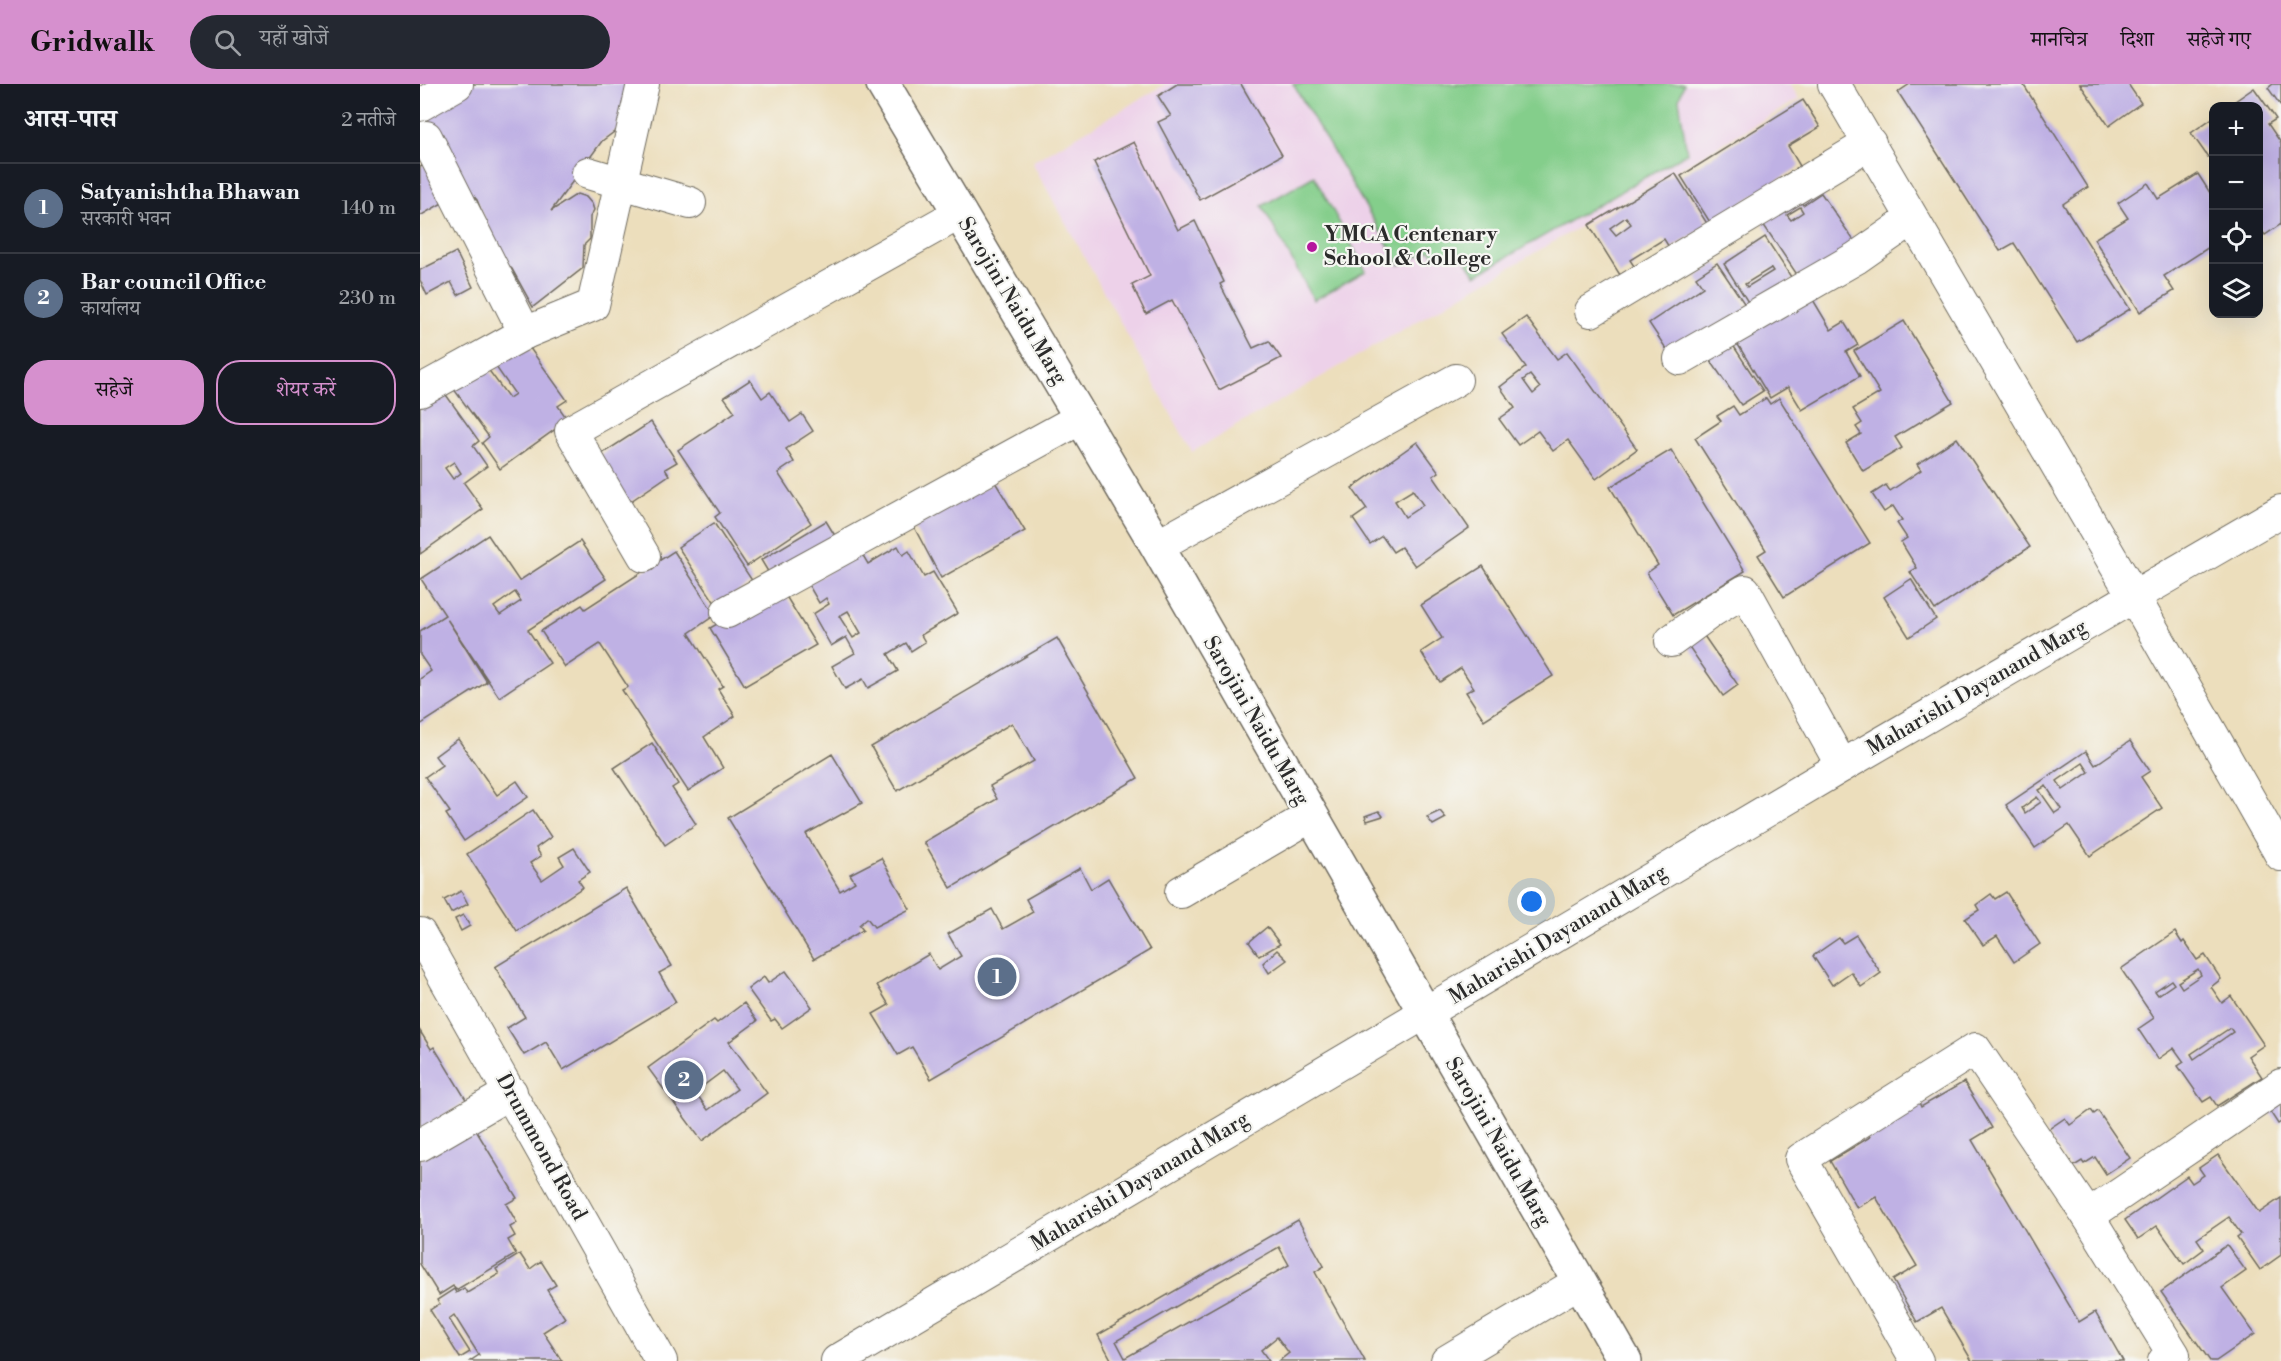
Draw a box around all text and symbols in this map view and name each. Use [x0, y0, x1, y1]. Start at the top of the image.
search box [190, 15, 610, 69]
text: Gridwalk [30, 25, 154, 60]
text: यहाँ खोजें [259, 25, 328, 52]
icon: search [211, 26, 244, 59]
text: मानचित्र [2031, 27, 2088, 53]
text: दिशा [2121, 27, 2154, 53]
text: सहेजे गए [2187, 27, 2251, 53]
map controls [2209, 102, 2263, 318]
button: + [2209, 102, 2263, 156]
text: आस-पास [24, 103, 117, 135]
text: 2 नतीजे [341, 108, 396, 133]
button: − [2209, 156, 2263, 210]
text: Satyanishtha Bhawan [81, 179, 300, 206]
text: 1 [39, 196, 48, 221]
text: 140 m [341, 196, 396, 221]
text: सरकारी भवन [81, 207, 171, 232]
button: locate [2209, 210, 2263, 264]
street label: Sarojini Naidu Marg [952, 212, 1072, 390]
place label: YMCA Centenary School & College [1324, 222, 1498, 272]
marker: YMCA Centenary School & College [1305, 240, 1319, 254]
button: layers [2209, 264, 2263, 318]
text: Bar council Office [81, 269, 266, 296]
text: 2 [37, 286, 50, 311]
text: 230 m [339, 286, 396, 311]
text: कार्यालय [81, 297, 140, 322]
button: सहेजें [24, 360, 204, 425]
button: शेयर करें [216, 360, 396, 425]
street label: Maharishi Dayanand Marg [1862, 614, 2092, 762]
street label: Sarojini Naidu Marg [1197, 632, 1315, 810]
street label: Maharishi Dayanand Marg [1444, 859, 1672, 1011]
your location [1517, 887, 1546, 916]
pin: 1 [978, 954, 1016, 1000]
street label: Sarojini Naidu Marg [1439, 1053, 1557, 1231]
pin: 2 [664, 1058, 704, 1102]
street label: Drummond Road [490, 1069, 592, 1225]
street label: Maharishi Dayanand Marg [1026, 1106, 1254, 1258]

